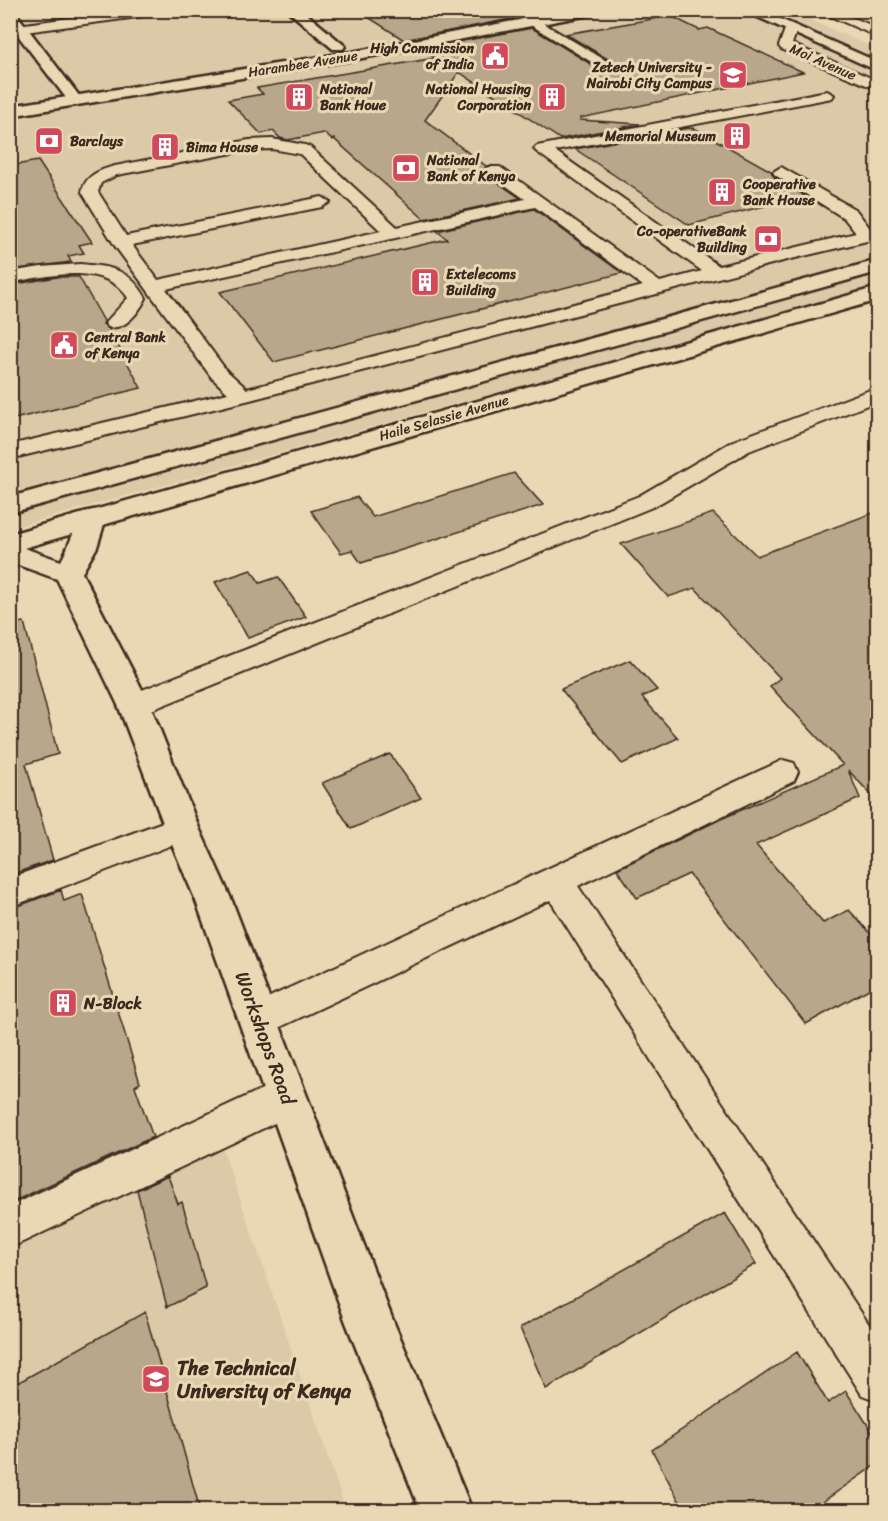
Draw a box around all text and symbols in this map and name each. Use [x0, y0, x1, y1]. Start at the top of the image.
place label: High Commission of India [369, 36, 475, 77]
street label: Moi Avenue [786, 36, 860, 88]
public building icon: High Commission of India [479, 40, 511, 72]
street label: Harambee Avenue [246, 43, 360, 85]
place label: Zetech University - Nairobi City Campus [586, 55, 713, 96]
school or university icon: Zetech University - Nairobi City Campus [717, 59, 749, 91]
place label: National Bank Houe [319, 77, 387, 118]
place label: National Housing Corporation [425, 77, 531, 118]
building icon: National Bank Houe [283, 81, 315, 113]
building icon: National Housing Corporation [536, 81, 568, 113]
building icon: Memorial Museum [721, 120, 753, 152]
place label: Memorial Museum [604, 124, 716, 149]
bank icon: Barclays [33, 125, 65, 157]
place label: Barclays [70, 129, 124, 154]
building icon: Bima House [149, 131, 181, 163]
place label: Bima House [186, 135, 259, 160]
place label: National Bank of Kenya [426, 148, 515, 189]
bank icon: National Bank of Kenya [390, 152, 422, 184]
place label: Cooperative Bank House [742, 172, 816, 213]
building icon: Cooperative Bank House [706, 176, 738, 208]
place label: Co-operativeBank Building [636, 219, 748, 260]
bank icon: Co-operativeBank Building [752, 223, 784, 255]
place label: Extelecoms Building [446, 262, 516, 303]
building icon: Extelecoms Building [409, 266, 441, 298]
place label: Central Bank of Kenya [84, 325, 166, 366]
public building icon: Central Bank of Kenya [48, 329, 80, 361]
street label: Haile Selassie Avenue [376, 387, 512, 449]
street label: Workshops Road [225, 966, 306, 1111]
building icon: N-Block [47, 987, 79, 1019]
place label: N-Block [83, 989, 142, 1018]
place label: The Technical University of Kenya [177, 1351, 352, 1409]
school or university icon: The Technical University of Kenya [140, 1363, 172, 1395]

